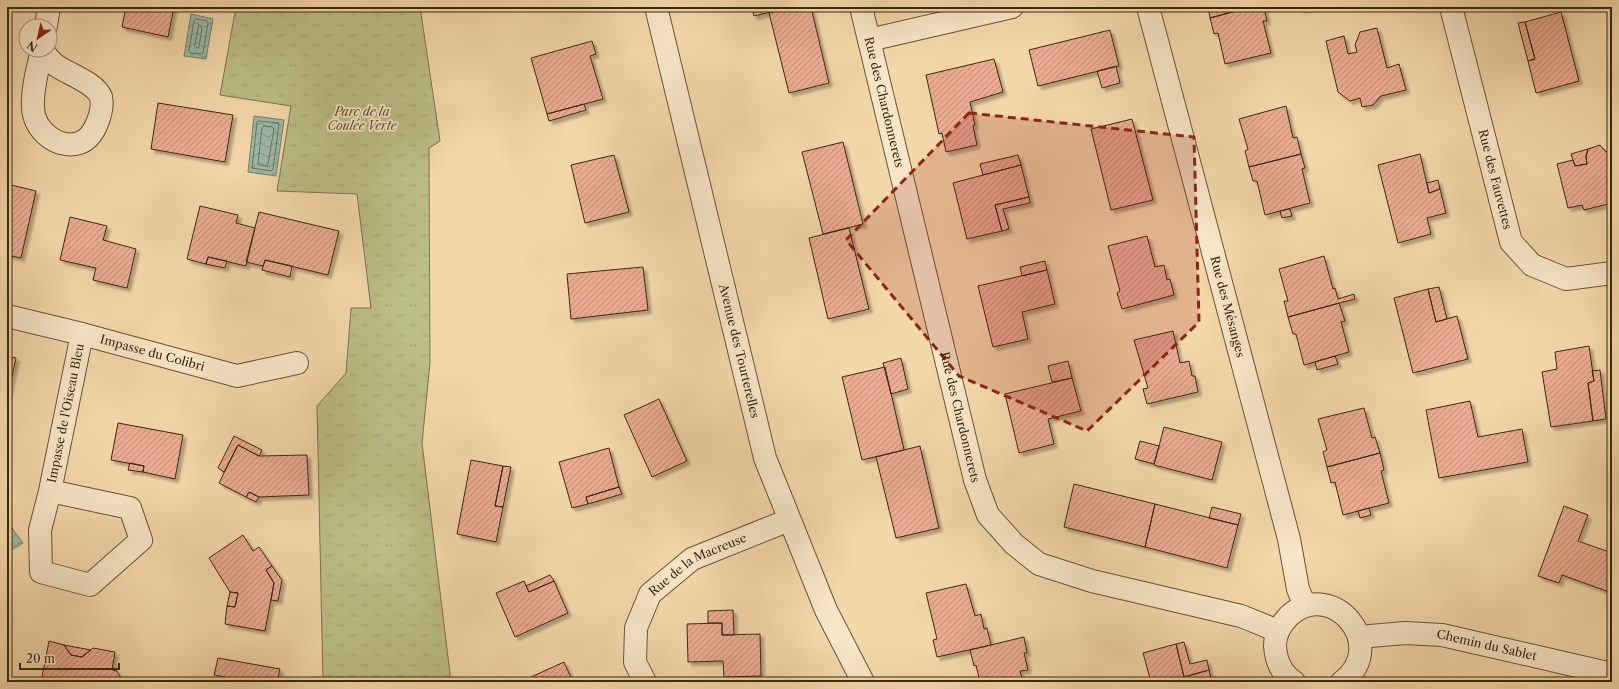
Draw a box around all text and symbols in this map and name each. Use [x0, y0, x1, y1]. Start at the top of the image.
north arrow [18, 18, 58, 58]
street label: Rue des Chardonnerets [861, 35, 907, 169]
text: N [24, 38, 40, 55]
park label: Parc de la Coulée Verte [327, 104, 398, 133]
street label: Rue des Fauvettes [1476, 128, 1516, 231]
street label: Rue des Mésanges [1207, 254, 1249, 359]
street label: Avenue des Tourterelles [716, 281, 763, 420]
street label: Impasse du Colibri [99, 331, 207, 374]
street label: Impasse de l'Oiseau Bleu [44, 342, 87, 484]
street label: Rue des Chardonnerets [937, 350, 983, 484]
street label: Rue de la Macreuse [646, 530, 749, 599]
street label: Chemin du Sablet [1436, 627, 1539, 664]
scale bar [20, 645, 119, 671]
text: 20 m [26, 651, 55, 666]

